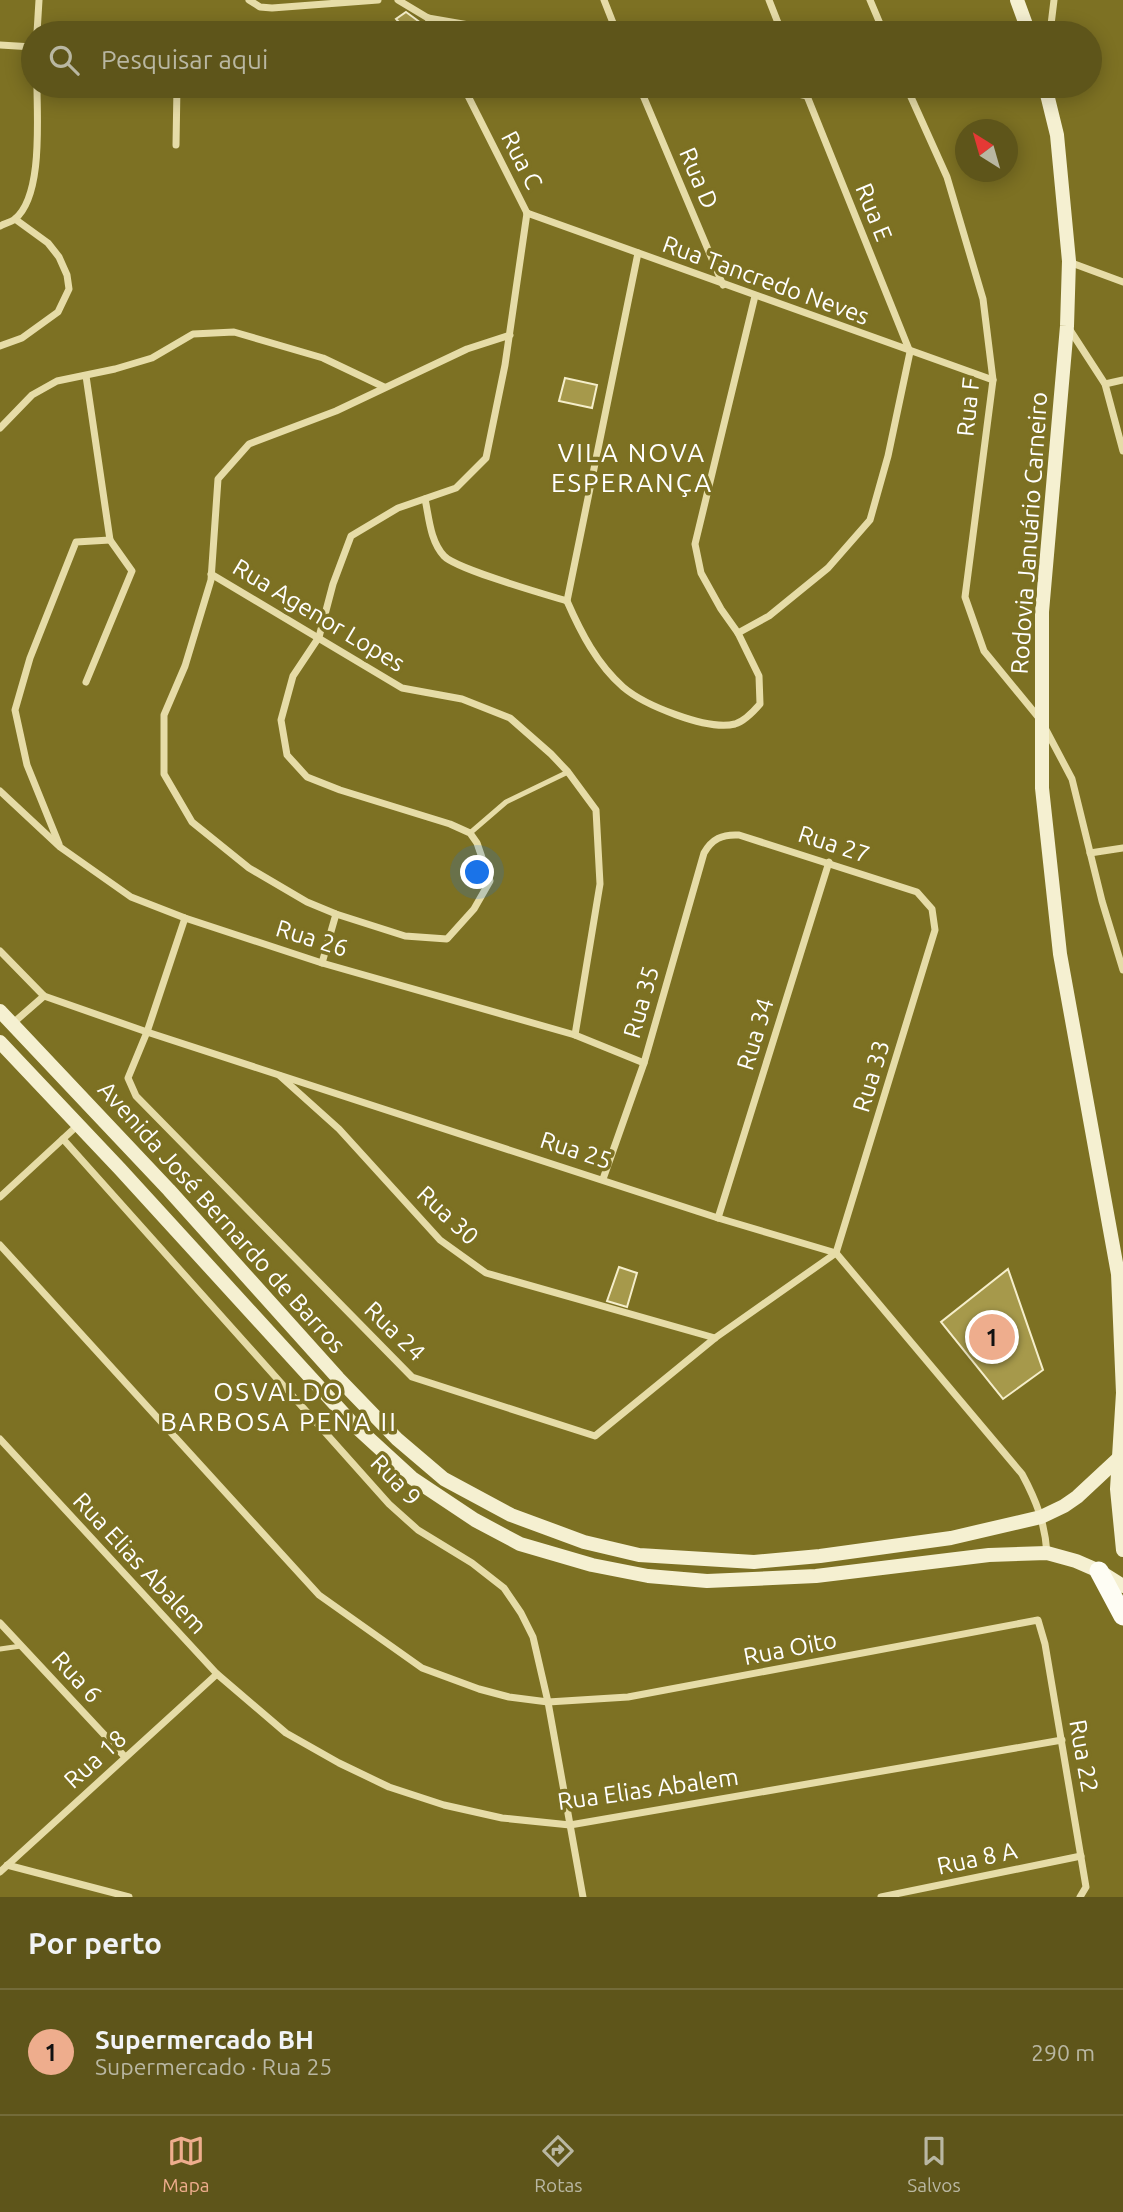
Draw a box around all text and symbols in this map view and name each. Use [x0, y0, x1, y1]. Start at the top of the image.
search box [21, 21, 1102, 98]
icon: search [45, 41, 83, 79]
text: Pesquisar aqui [101, 45, 268, 74]
north arrow [955, 119, 1018, 182]
street label: Rua C [496, 127, 548, 194]
street label: Rua D [674, 144, 724, 212]
street label: Rua E [850, 179, 898, 245]
street label: Rua Tancredo Neves [659, 230, 873, 330]
street label: Rua F [951, 376, 985, 438]
street label: Rodovia Januário Carneiro [1006, 391, 1052, 675]
district label: VILA NOVA ESPERANÇA [551, 438, 713, 497]
street label: Rua Agenor Lopes [228, 553, 410, 677]
street label: Rua 27 [795, 820, 873, 868]
your location [460, 855, 494, 889]
street label: Rua 26 [273, 914, 351, 962]
street label: Rua 35 [618, 963, 664, 1041]
street label: Rua 34 [731, 995, 779, 1073]
street label: Rua 33 [847, 1037, 895, 1115]
street label: Avenida José Bernardo de Barros [93, 1076, 351, 1358]
street label: Rua 25 [537, 1126, 615, 1174]
street label: Rua 30 [412, 1180, 484, 1250]
street label: Rua 24 [359, 1296, 431, 1366]
pin: 1 [969, 1311, 1015, 1363]
district label: OSVALDO BARBOSA PENA II [160, 1377, 398, 1436]
street label: Rua 9 [365, 1449, 427, 1511]
street label: Rua Elias Abalem [68, 1487, 212, 1639]
street label: Rua Oito [741, 1626, 839, 1670]
street label: Rua 6 [47, 1646, 107, 1708]
street label: Rua 22 [1064, 1717, 1104, 1795]
street label: Rua 18 [59, 1724, 131, 1794]
street label: Rua Elias Abalem [556, 1763, 740, 1815]
street label: Rua 8 A [935, 1836, 1020, 1880]
text: Por perto [28, 1926, 162, 1960]
text: Supermercado BH [95, 2025, 314, 2054]
text: 1 [45, 2040, 57, 2065]
text: 290 m [1031, 2040, 1095, 2065]
text: Supermercado · Rua 25 [95, 2054, 332, 2079]
tab: Mapa [162, 2132, 210, 2196]
tab: Rotas [534, 2132, 583, 2196]
tab: Salvos [907, 2132, 961, 2196]

